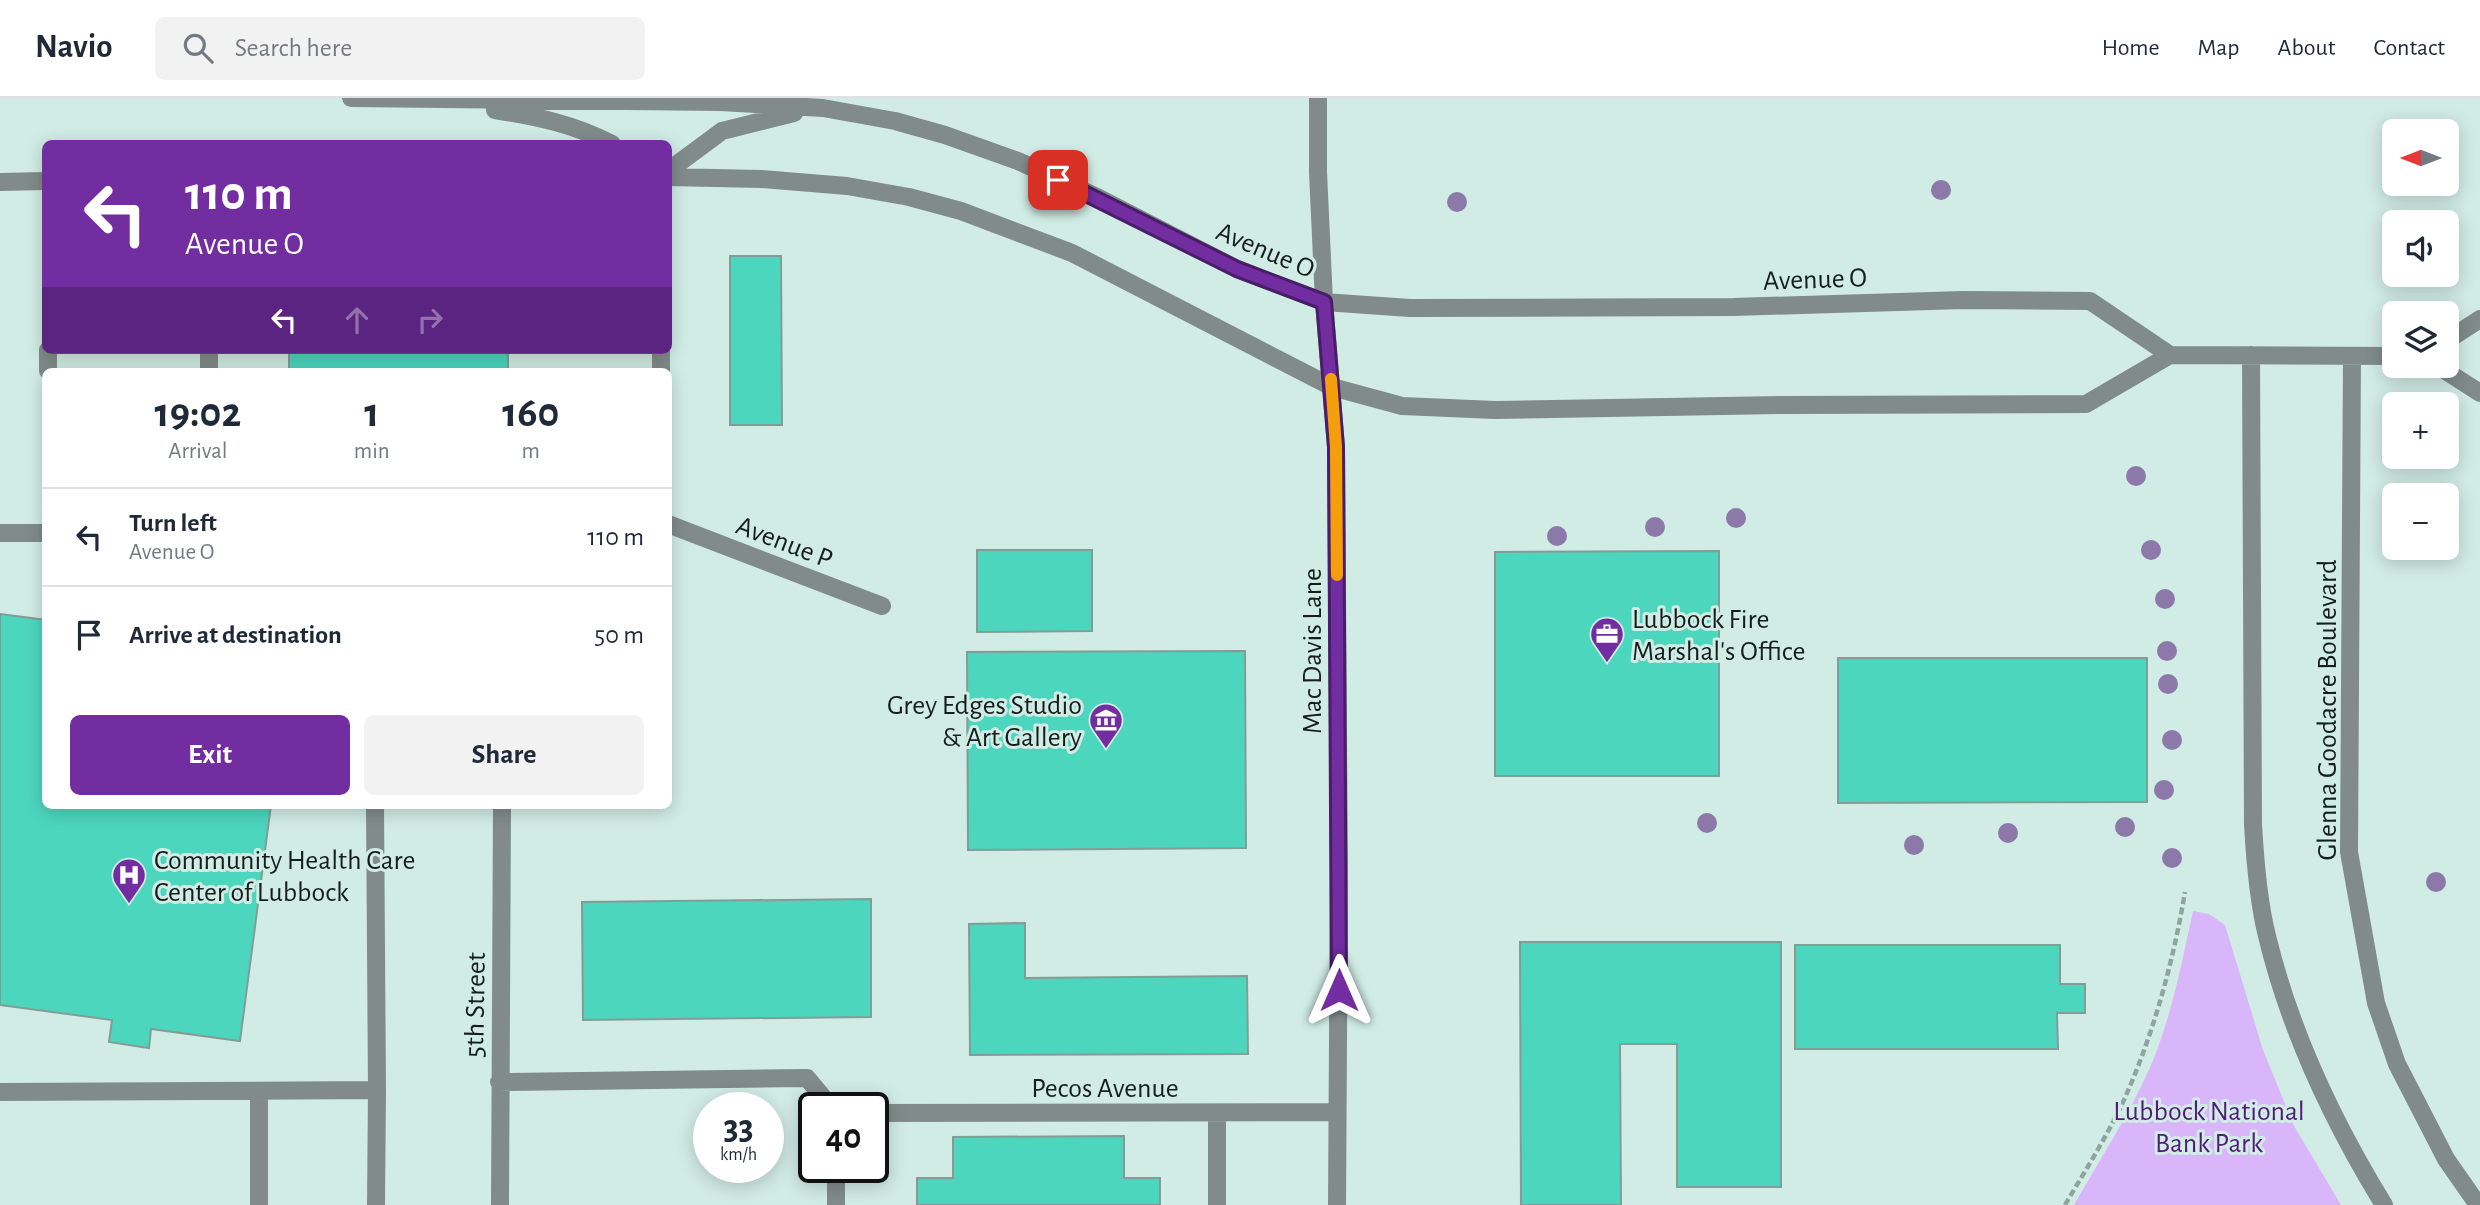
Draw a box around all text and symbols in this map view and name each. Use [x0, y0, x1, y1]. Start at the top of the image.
search box [155, 17, 645, 80]
icon: search [179, 29, 217, 67]
text: Navio [35, 31, 113, 64]
text: Search here [235, 35, 352, 61]
text: Home [2102, 36, 2160, 60]
text: Map [2198, 36, 2240, 60]
text: About [2278, 36, 2335, 60]
text: Contact [2373, 36, 2445, 60]
north arrow [2382, 119, 2459, 196]
map controls [2382, 119, 2459, 560]
pin [1028, 150, 1088, 210]
icon: arrive [1039, 161, 1077, 199]
icon: left [70, 168, 161, 259]
text: 110 m [185, 170, 293, 219]
button: sound [2382, 210, 2459, 287]
street label: Avenue O [1212, 218, 1319, 284]
text: Avenue O [185, 228, 304, 260]
street label: Avenue O [1763, 264, 1868, 296]
icon: left [265, 301, 303, 339]
icon: ahead [338, 301, 376, 339]
icon: right [411, 301, 449, 339]
button: layers [2382, 301, 2459, 378]
text: 19:02 [155, 392, 241, 434]
text: 1 [364, 392, 379, 434]
text: 160 [502, 392, 559, 434]
button: + [2382, 392, 2459, 469]
text: Arrival [168, 440, 227, 463]
text: min [354, 440, 390, 463]
text: m [522, 440, 540, 463]
button: − [2382, 483, 2459, 560]
text: Turn left [129, 510, 217, 536]
street label: Avenue P [732, 512, 836, 574]
icon: left [70, 518, 108, 556]
text: 110 m [587, 524, 644, 550]
text: Avenue O [129, 541, 214, 564]
street label: Glenna Goodacre Boulevard [2314, 560, 2342, 860]
street label: Mac Davis Lane [1299, 568, 1327, 734]
place label: Lubbock Fire Marshal's Office [1632, 606, 1805, 666]
office icon: Lubbock Fire Marshal's Office [1588, 615, 1626, 664]
icon: arrive [70, 616, 108, 654]
text: Arrive at destination [129, 622, 342, 648]
text: 50 m [594, 622, 644, 648]
place label: Grey Edges Studio & Art Gallery [887, 692, 1082, 752]
museum icon: Grey Edges Studio & Art Gallery [1087, 701, 1125, 750]
button: Exit [70, 715, 350, 795]
button: Share [364, 715, 644, 795]
place label: Community Health Care Center of Lubbock [154, 847, 415, 907]
hospital icon: Community Health Care Center of Lubbock [110, 856, 148, 905]
street label: 5th Street [461, 952, 491, 1058]
position arrow [1302, 953, 1376, 1027]
street label: Pecos Avenue [1031, 1075, 1179, 1103]
speed limit sign: 40 [798, 1092, 889, 1183]
park label: Lubbock National Bank Park [2113, 1098, 2305, 1158]
text: 33 [723, 1111, 754, 1146]
text: km/h [720, 1146, 757, 1164]

